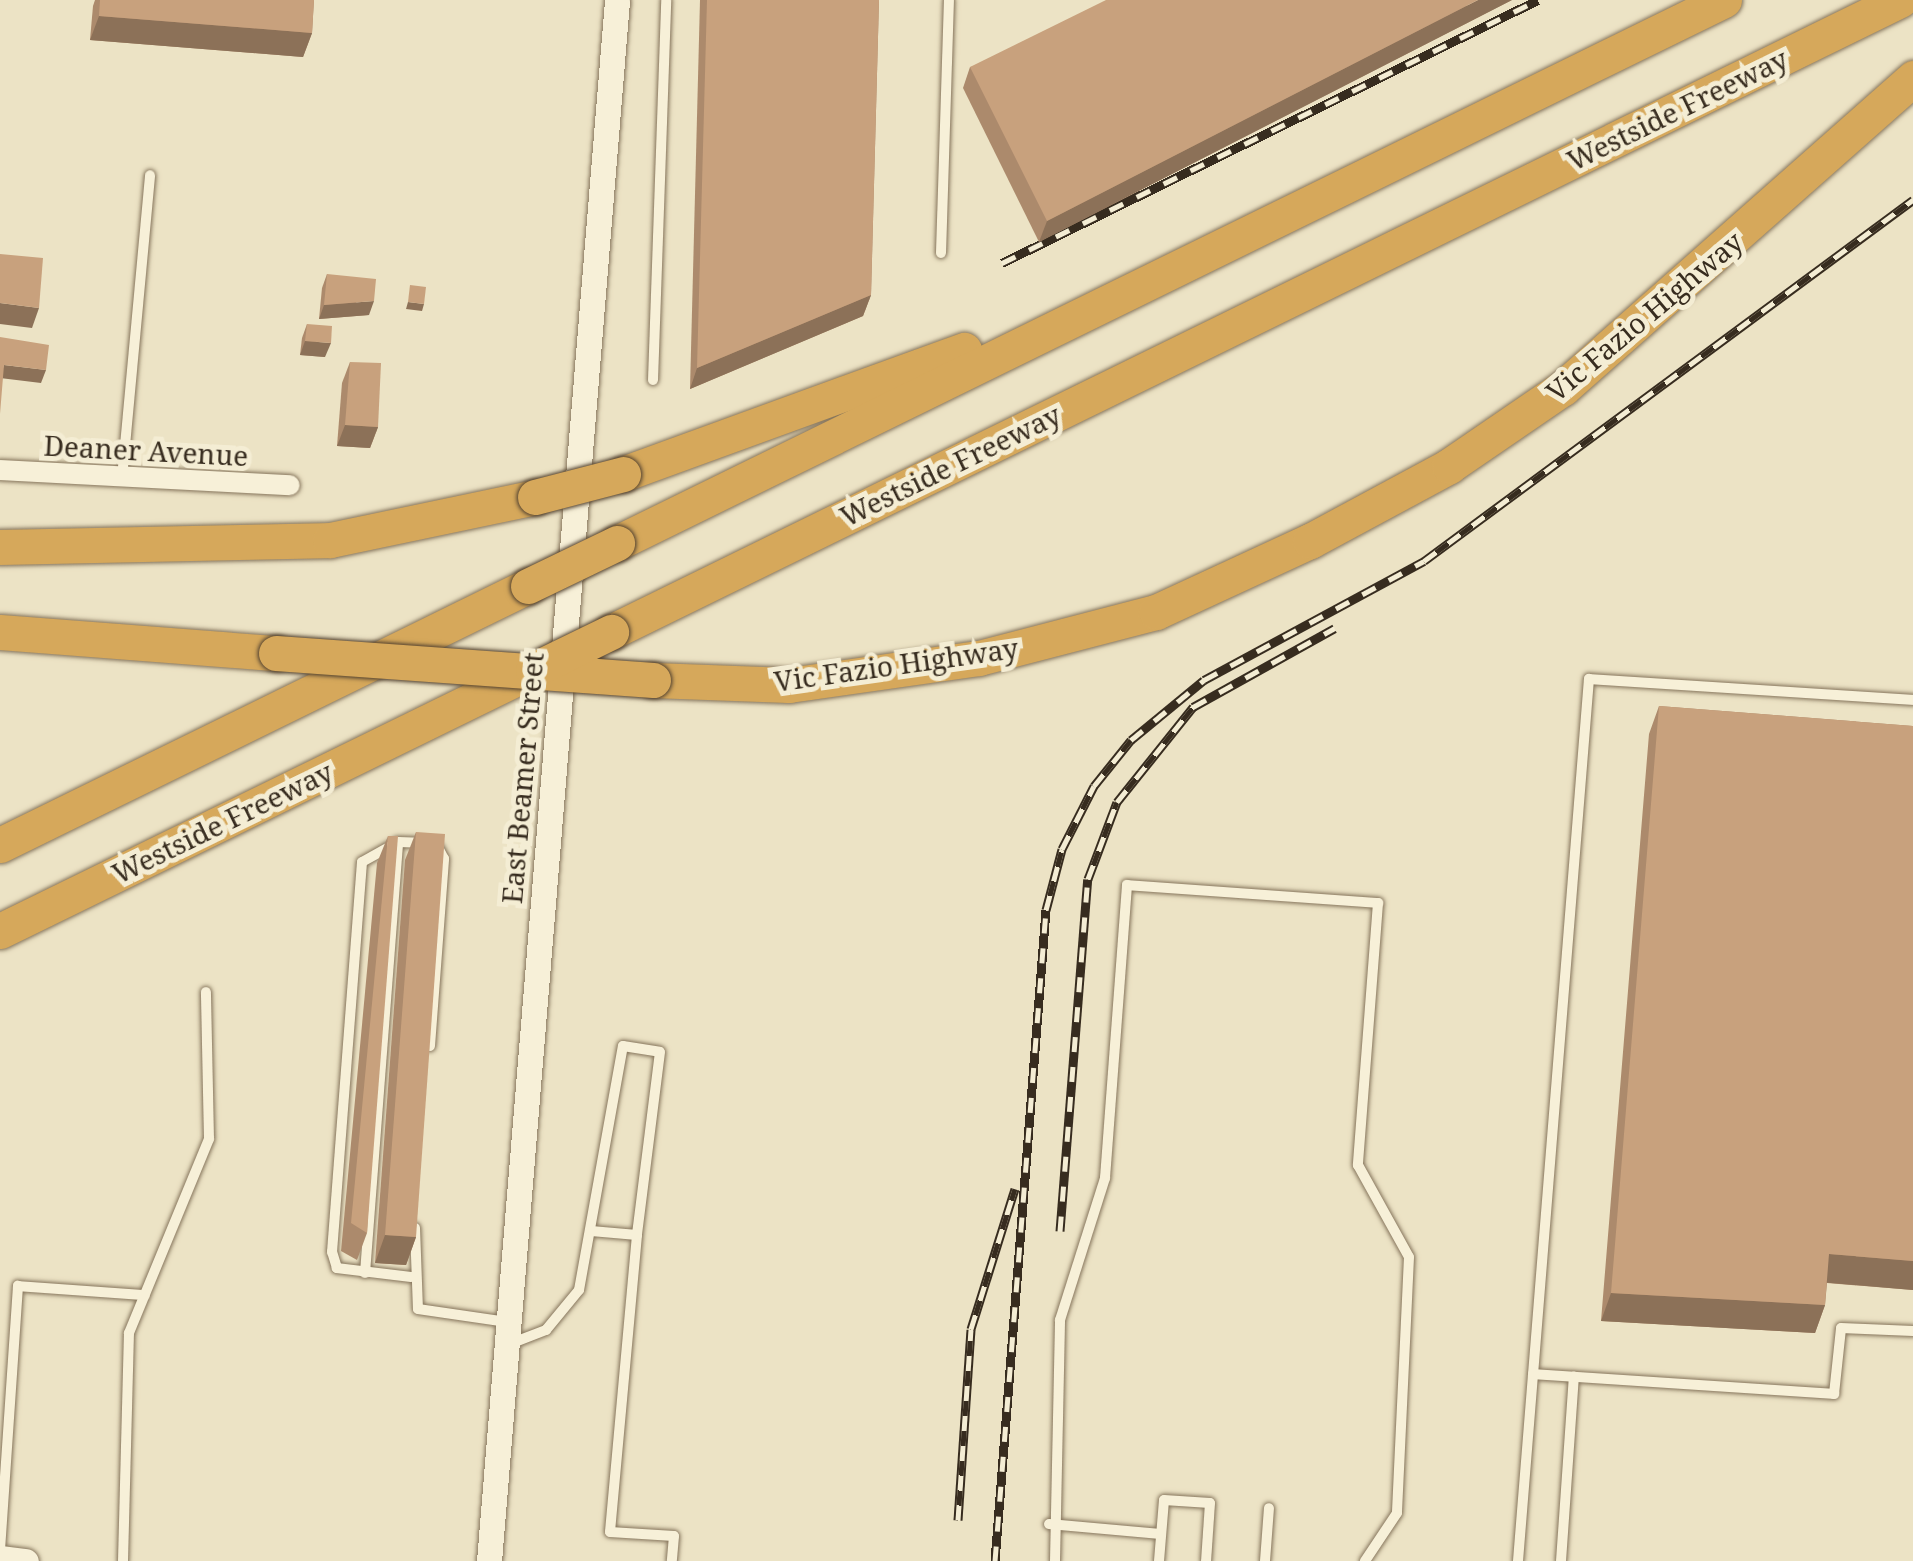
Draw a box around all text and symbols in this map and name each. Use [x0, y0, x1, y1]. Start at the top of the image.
street label: Westside Freeway [1561, 41, 1793, 177]
street label: Vic Fazio Highway [1539, 224, 1749, 408]
street label: Westside Freeway [834, 397, 1066, 533]
street label: Deaner Avenue [43, 428, 249, 472]
street label: Vic Fazio Highway [772, 630, 1020, 698]
street label: East Beamer Street [494, 651, 550, 905]
street label: Westside Freeway [106, 754, 338, 890]

